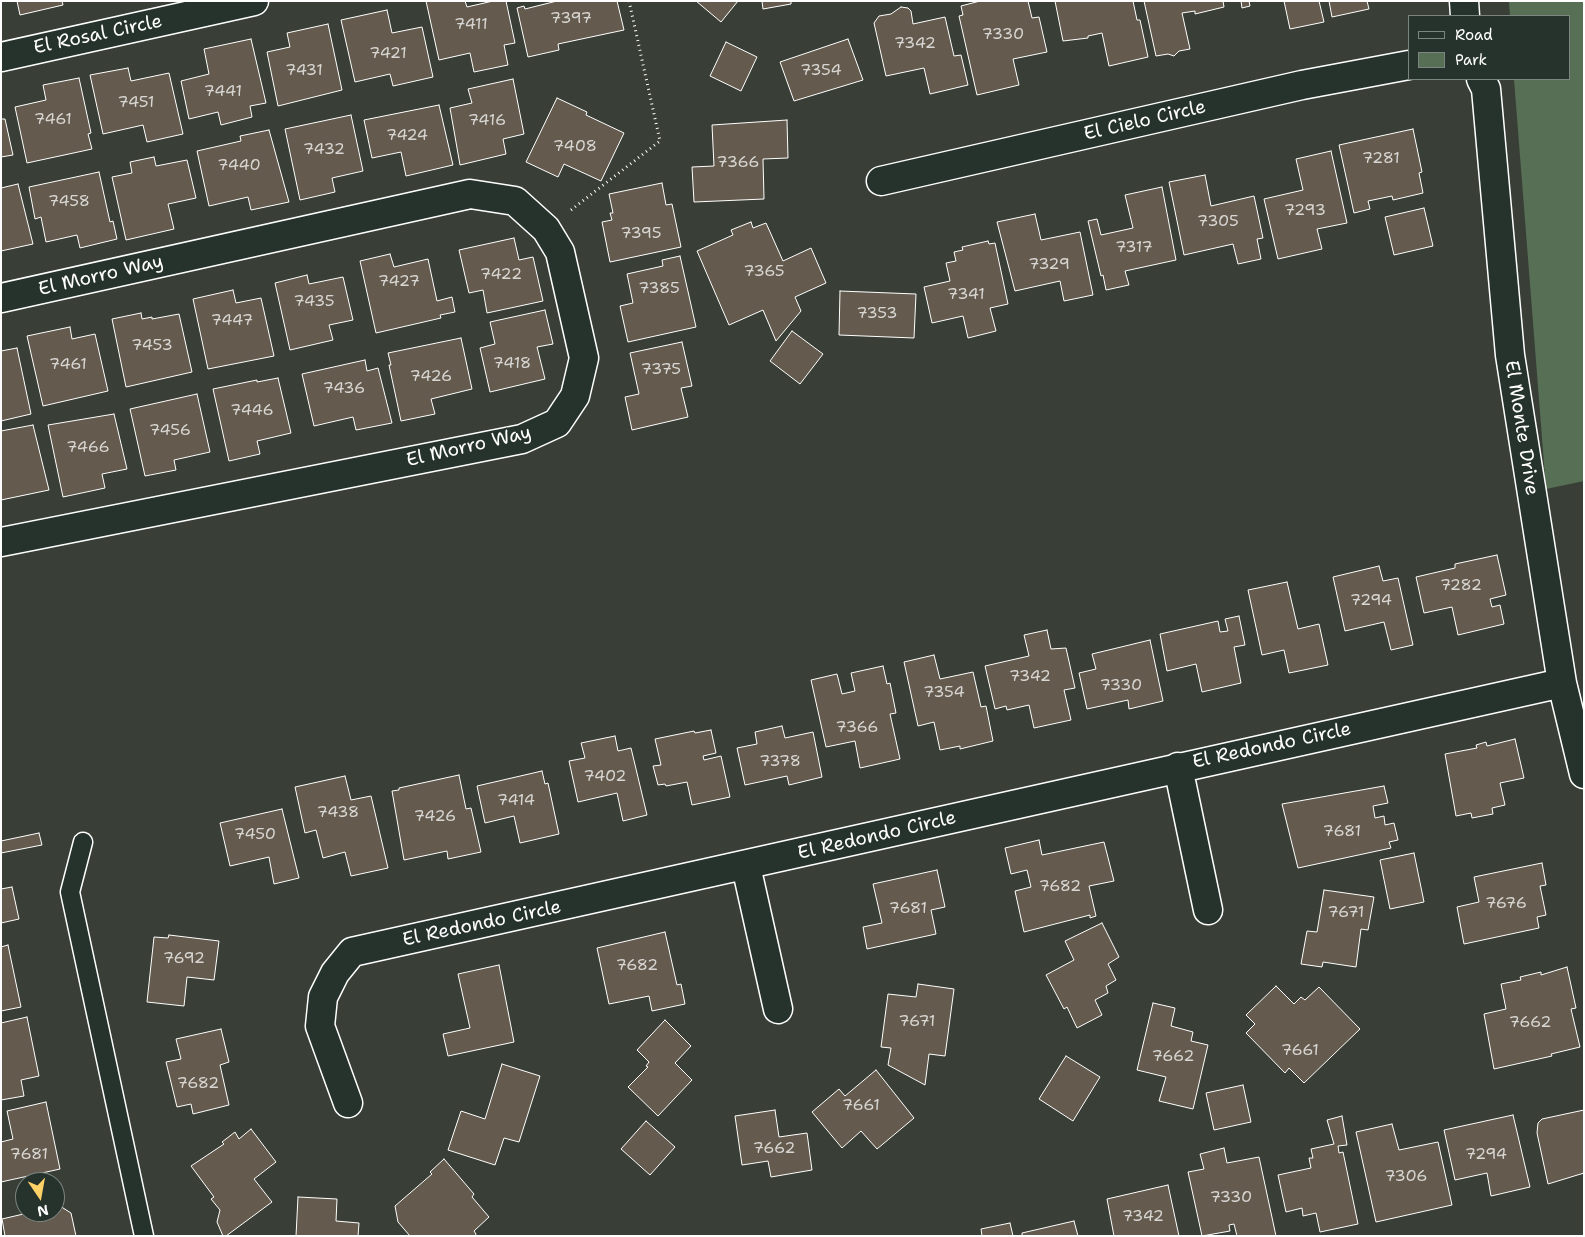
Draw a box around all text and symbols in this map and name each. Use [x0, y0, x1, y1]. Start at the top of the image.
house number: 7397 [550, 9, 592, 29]
street label: El Rosal Circle [32, 10, 164, 60]
house number: 7411 [454, 15, 488, 35]
legend [1408, 15, 1570, 80]
house number: 7330 [982, 25, 1024, 45]
text: Road [1455, 25, 1493, 45]
house number: 7342 [894, 34, 936, 54]
house number: 7421 [369, 44, 407, 64]
text: Park [1455, 50, 1487, 70]
house number: 7431 [285, 61, 323, 81]
house number: 7354 [800, 61, 842, 81]
house number: 7441 [204, 82, 242, 102]
house number: 7451 [117, 93, 155, 113]
street label: El Cielo Circle [1082, 96, 1208, 146]
house number: 7461 [34, 110, 72, 130]
house number: 7416 [468, 111, 506, 131]
house number: 7424 [386, 126, 428, 146]
house number: 7408 [553, 137, 597, 157]
house number: 7432 [303, 140, 345, 160]
house number: 7281 [1362, 149, 1400, 169]
house number: 7366 [717, 153, 759, 173]
house number: 7440 [217, 156, 261, 176]
house number: 7458 [48, 192, 90, 212]
house number: 7293 [1284, 201, 1326, 221]
house number: 7305 [1197, 212, 1239, 232]
house number: 7395 [620, 224, 662, 244]
house number: 7317 [1115, 238, 1153, 258]
street label: El Morro Way [36, 251, 166, 301]
house number: 7329 [1028, 255, 1070, 275]
house number: 7365 [743, 262, 785, 282]
house number: 7422 [480, 265, 522, 285]
house number: 7427 [378, 272, 420, 292]
house number: 7385 [638, 279, 680, 299]
house number: 7341 [947, 285, 985, 305]
house number: 7435 [293, 292, 335, 312]
house number: 7353 [856, 304, 898, 324]
house number: 7447 [211, 311, 253, 331]
house number: 7453 [131, 336, 173, 356]
house number: 7418 [493, 354, 531, 374]
house number: 7461 [49, 355, 87, 375]
street label: El Monte Drive [1499, 359, 1543, 497]
house number: 7375 [641, 360, 681, 380]
house number: 7426 [410, 367, 452, 387]
house number: 7436 [323, 379, 365, 399]
house number: 7446 [230, 401, 274, 421]
house number: 7456 [149, 421, 191, 441]
street label: El Morro Way [404, 422, 534, 472]
house number: 7466 [66, 438, 110, 458]
house number: 7282 [1440, 576, 1482, 596]
house number: 7294 [1350, 591, 1392, 611]
house number: 7342 [1009, 667, 1051, 687]
house number: 7330 [1100, 676, 1142, 696]
house number: 7354 [923, 683, 965, 703]
house number: 7366 [836, 718, 878, 738]
street label: El Redondo Circle [1191, 718, 1353, 774]
house number: 7378 [759, 752, 801, 772]
house number: 7402 [584, 767, 626, 787]
house number: 7414 [497, 791, 535, 811]
house number: 7438 [317, 803, 359, 823]
house number: 7426 [414, 807, 456, 827]
street label: El Redondo Circle [796, 807, 958, 865]
house number: 7681 [1323, 822, 1361, 842]
house number: 7450 [234, 825, 276, 845]
house number: 7682 [1039, 877, 1081, 897]
house number: 7676 [1485, 894, 1527, 914]
street label: El Redondo Circle [401, 896, 563, 952]
house number: 7681 [889, 899, 927, 919]
house number: 7671 [1328, 903, 1364, 923]
house number: 7692 [163, 949, 205, 969]
house number: 7682 [616, 956, 658, 976]
house number: 7671 [899, 1012, 935, 1032]
house number: 7662 [1509, 1013, 1551, 1033]
house number: 7661 [1281, 1041, 1319, 1061]
house number: 7662 [1152, 1047, 1194, 1067]
house number: 7682 [177, 1074, 219, 1094]
house number: 7661 [842, 1096, 880, 1116]
house number: 7662 [753, 1139, 795, 1159]
house number: 7681 [10, 1145, 48, 1165]
house number: 7294 [1465, 1145, 1507, 1165]
house number: 7306 [1384, 1167, 1428, 1187]
north arrow [15, 1172, 65, 1222]
house number: 7330 [1210, 1188, 1252, 1208]
text: N [36, 1201, 50, 1221]
house number: 7342 [1122, 1207, 1164, 1227]

